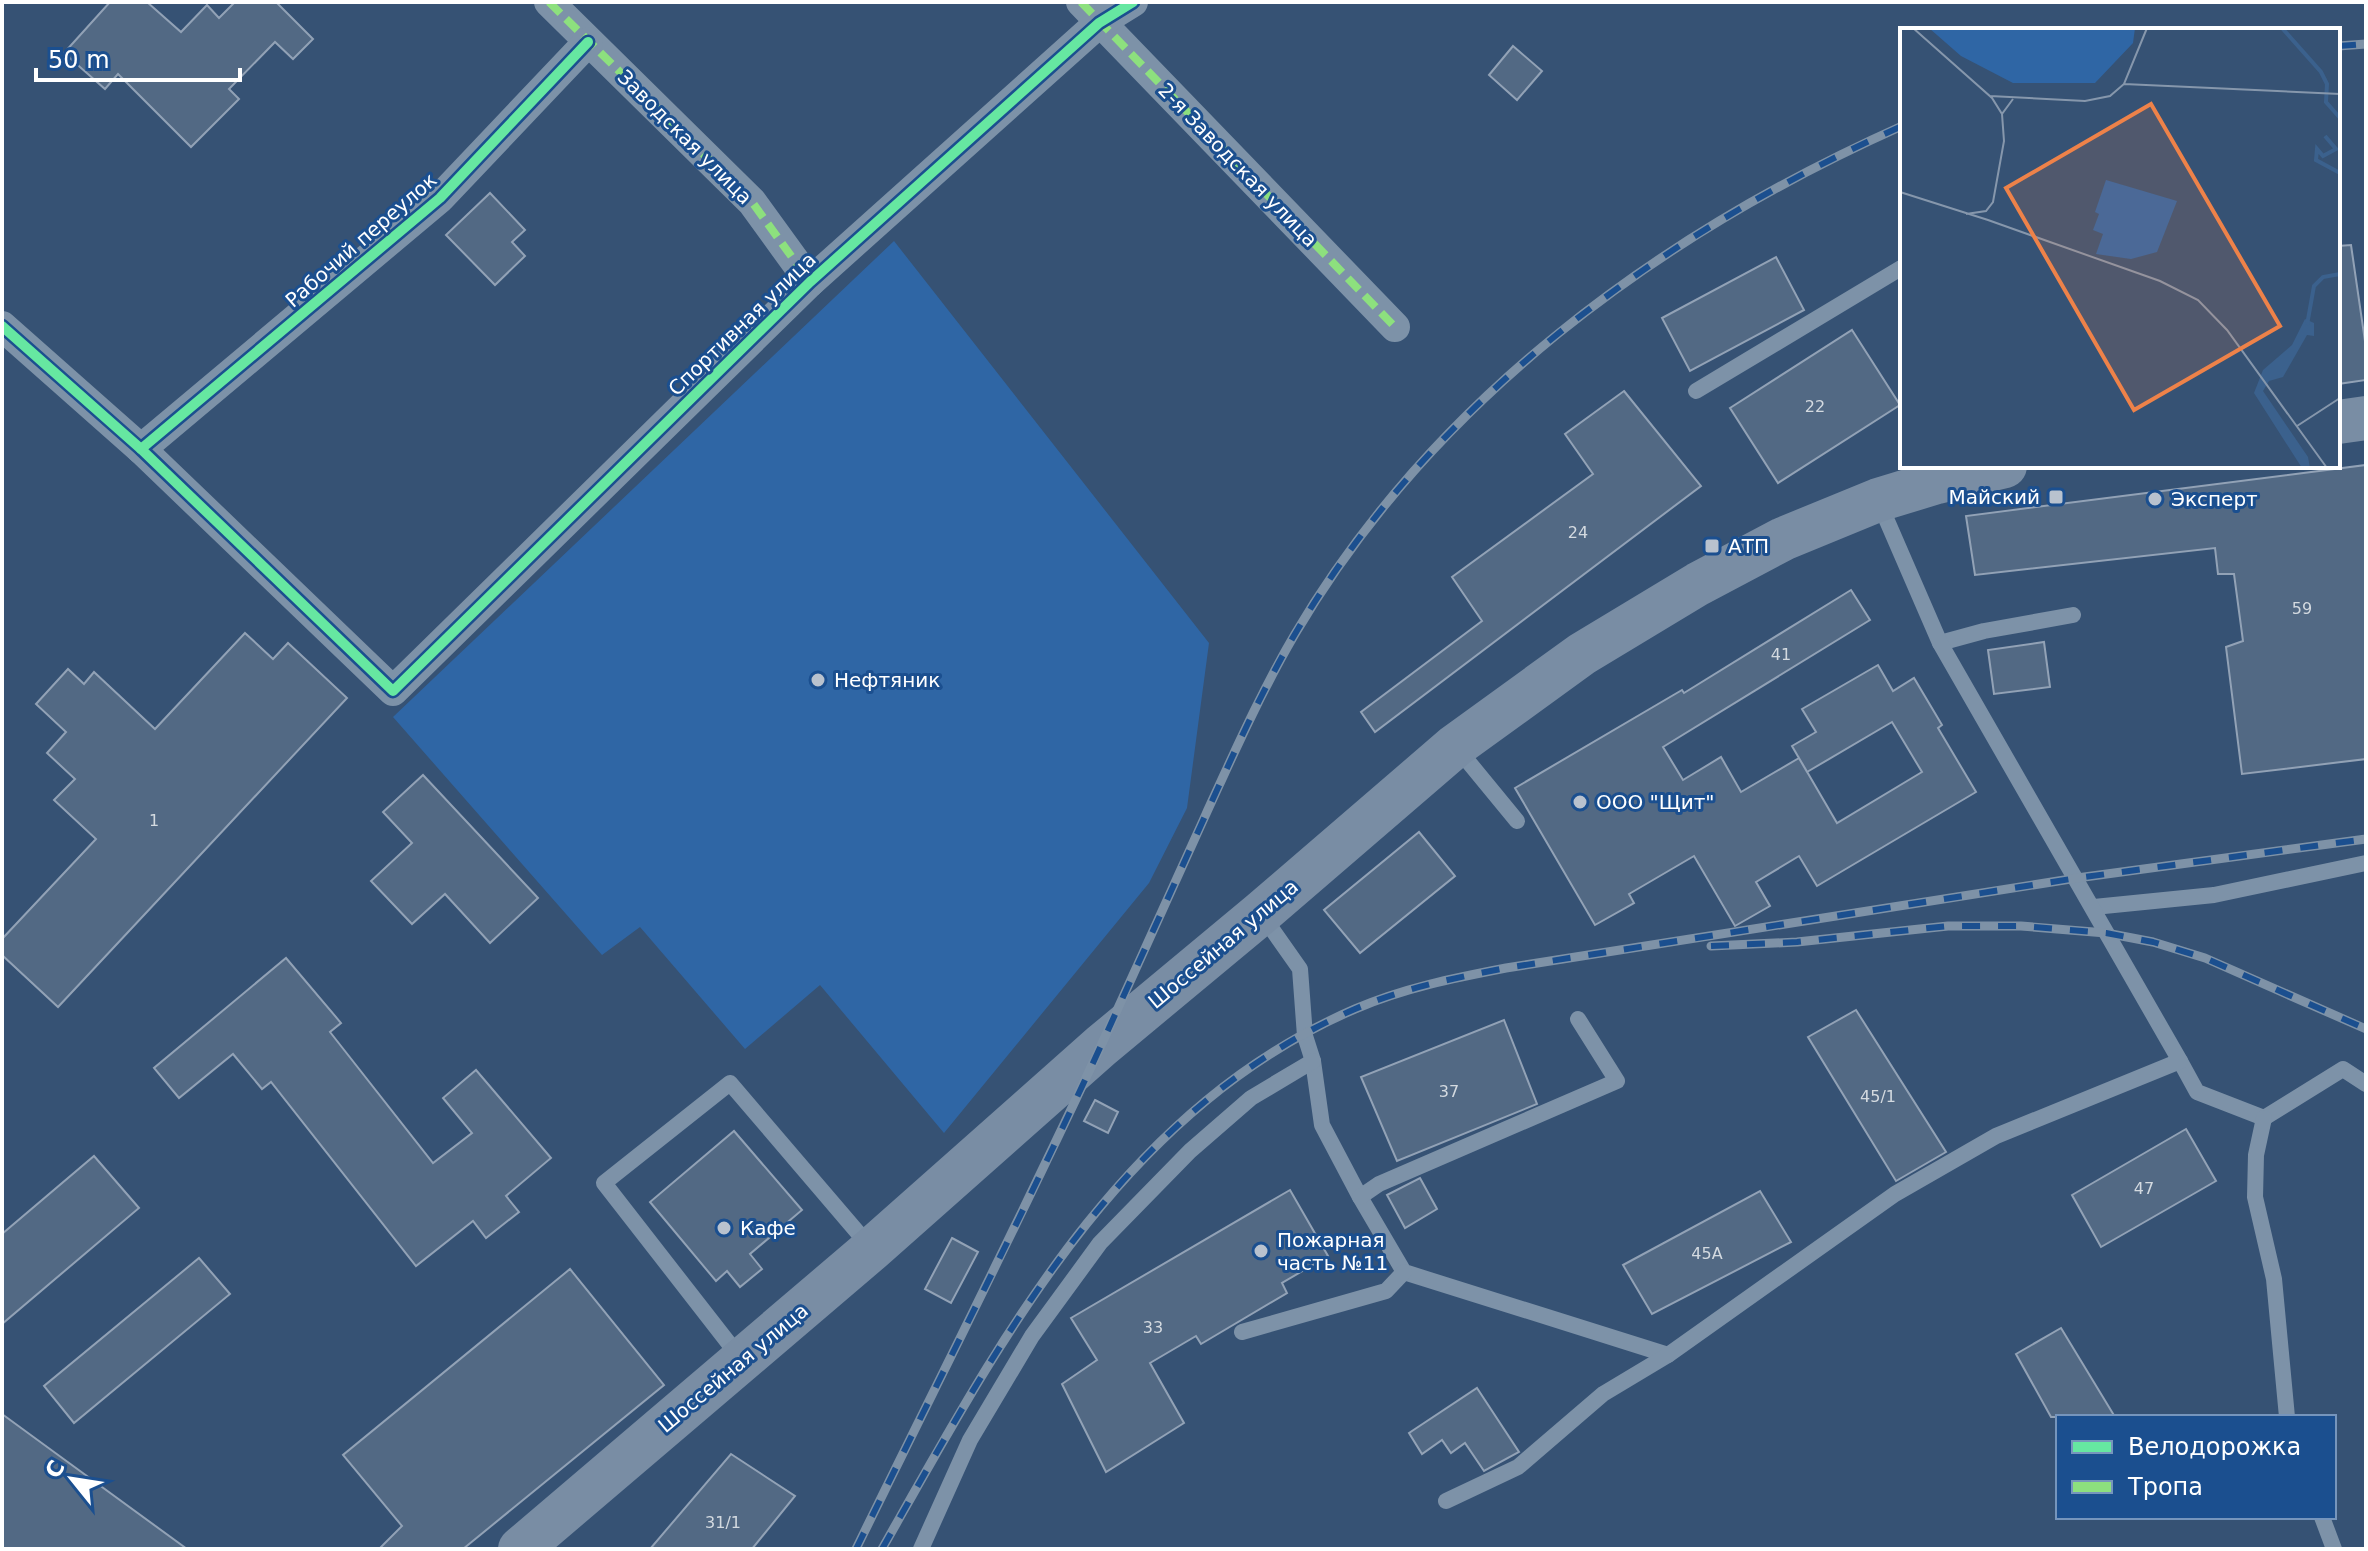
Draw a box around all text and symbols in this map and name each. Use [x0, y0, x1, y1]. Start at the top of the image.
inset map [1900, 28, 2340, 468]
scale bar [36, 32, 240, 82]
text: 50 m [48, 46, 110, 74]
street label: Заводская улица [613, 65, 757, 209]
street label: 2-я Заводская улица [1153, 78, 1323, 252]
street label: Рабочий переулок [281, 168, 441, 312]
street label: Спортивная улица [663, 247, 821, 401]
house number: 22 [1805, 397, 1825, 416]
place label: Майский [1948, 485, 2040, 509]
place label: Эксперт [2171, 487, 2258, 511]
marker: Майский [2047, 488, 2065, 506]
marker: Эксперт [2146, 490, 2164, 508]
house number: 24 [1568, 523, 1588, 542]
place label: АТП [1728, 534, 1769, 558]
marker: АТП [1703, 537, 1721, 555]
house number: 59 [2292, 599, 2312, 618]
house number: 41 [1771, 645, 1791, 664]
place label: Нефтяник [834, 668, 940, 692]
marker: Нефтяник [809, 671, 827, 689]
place label: ООО "Щит" [1596, 790, 1715, 814]
marker: ООО "Щит" [1571, 793, 1589, 811]
house number: 1 [149, 811, 159, 830]
street label: Шоссейная улица [1143, 874, 1303, 1014]
house number: 37 [1439, 1082, 1459, 1101]
house number: 45/1 [1860, 1087, 1896, 1106]
house number: 47 [2134, 1179, 2154, 1198]
place label: Кафе [740, 1216, 796, 1240]
marker: Кафе [715, 1219, 733, 1237]
place label: Пожарная часть №11 [1277, 1228, 1388, 1275]
marker: Пожарная часть №11 [1252, 1242, 1270, 1260]
house number: 45А [1691, 1244, 1723, 1263]
street label: Шоссейная улица [653, 1298, 813, 1438]
house number: 33 [1143, 1318, 1163, 1337]
legend [2056, 1415, 2336, 1519]
text: Велодорожка [2128, 1433, 2301, 1461]
north arrow [32, 1439, 112, 1519]
text: С [40, 1456, 70, 1482]
text: Тропа [2127, 1473, 2203, 1501]
house number: 31/1 [705, 1513, 741, 1532]

